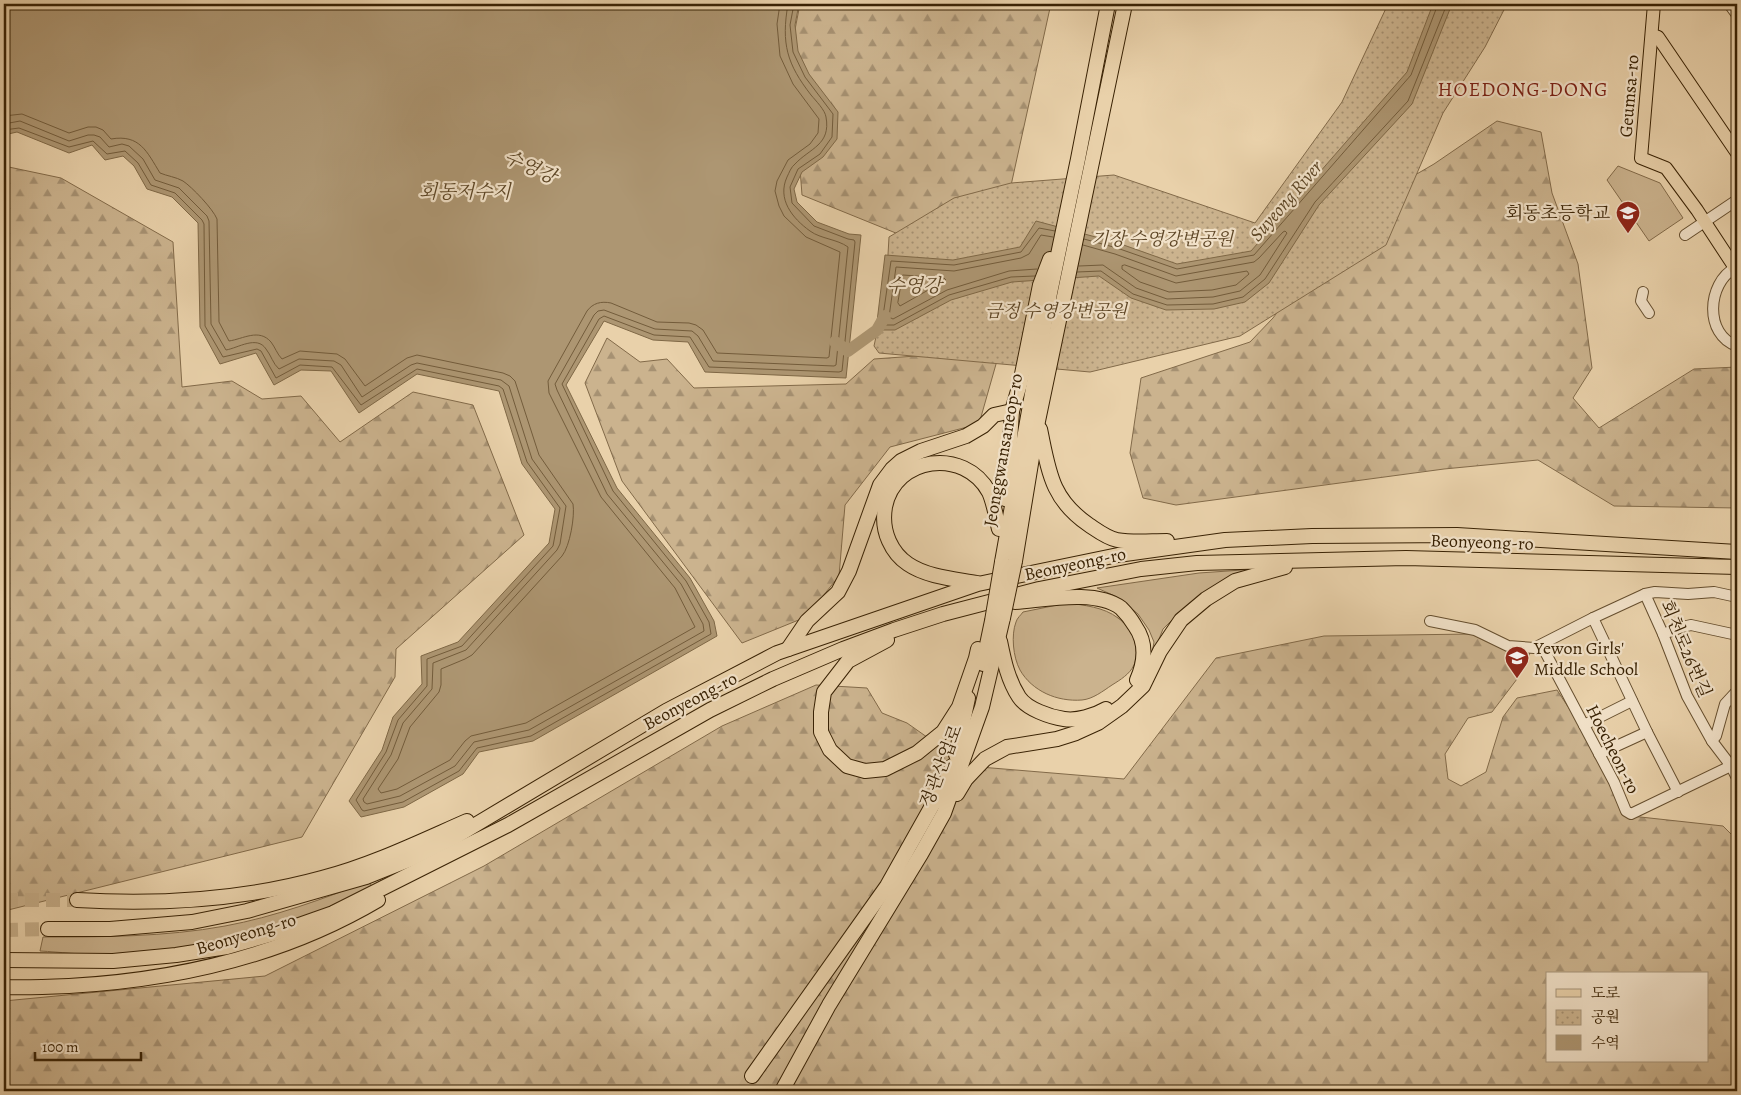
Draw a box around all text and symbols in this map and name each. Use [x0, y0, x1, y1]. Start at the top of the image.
street label: Geumsa-ro [1613, 54, 1645, 138]
district label: HOEDONG-DONG [1438, 76, 1608, 103]
water label: 수영강 [500, 144, 563, 191]
water label: Suyeong River [1244, 154, 1329, 247]
water label: 회동저수지 [419, 179, 513, 205]
school or university icon: 회동초등학교 [1615, 200, 1641, 234]
place label: 회동초등학교 [1506, 201, 1611, 225]
park label: 기장 수영강변공원 [1091, 227, 1235, 251]
water label: 수영강 [886, 273, 944, 299]
park label: 금정 수영강변공원 [985, 299, 1129, 323]
street label: Jeonggwansaneop-ro [978, 371, 1028, 529]
street label: Beonyeong-ro [1430, 528, 1534, 556]
street label: Beonyeong-ro [1022, 542, 1128, 586]
street label: 회천로26번길 [1655, 597, 1717, 701]
place label: Yewon Girls' Middle School [1533, 636, 1639, 681]
school or university icon: Yewon Girls' Middle School [1504, 645, 1530, 679]
street label: Beonyeong-ro [639, 666, 741, 736]
street label: Hoecheon-ro [1580, 700, 1646, 798]
street label: 정관산업로 [914, 721, 968, 811]
street label: Beonyeong-ro [193, 907, 299, 961]
legend [1546, 972, 1708, 1062]
text: 도로 [1591, 983, 1620, 1003]
text: 공원 [1591, 1007, 1620, 1027]
scale bar [35, 1030, 141, 1062]
text: 수역 [1591, 1033, 1620, 1053]
text: 100 m [42, 1037, 79, 1057]

